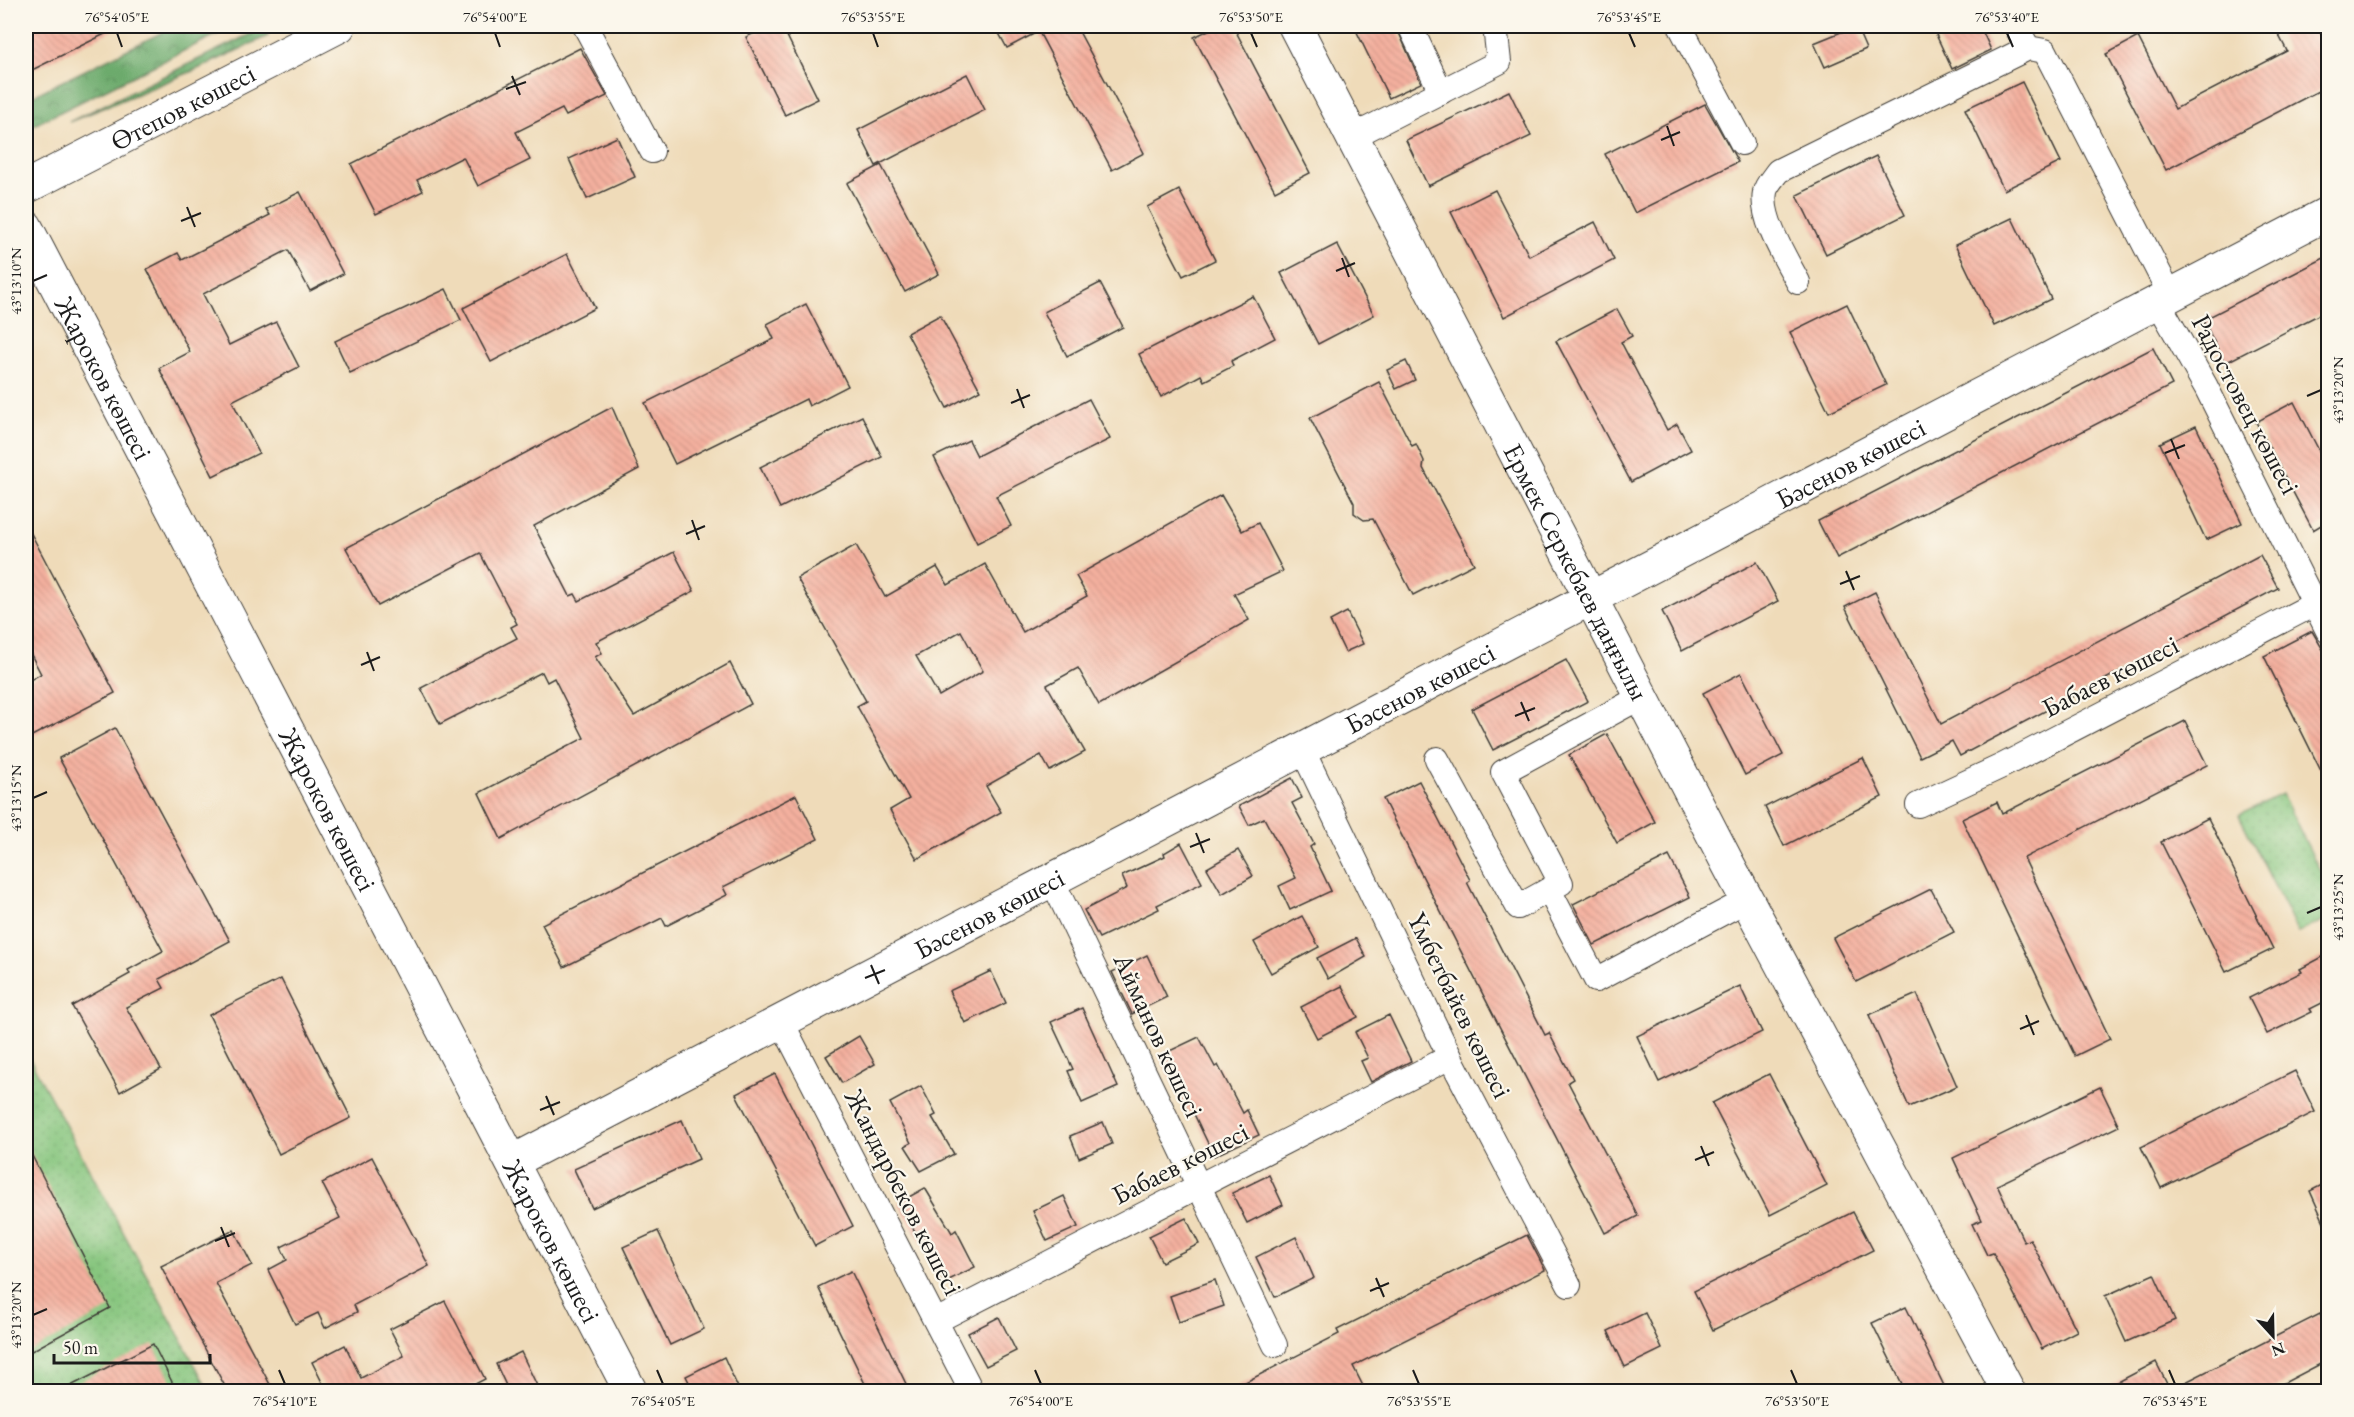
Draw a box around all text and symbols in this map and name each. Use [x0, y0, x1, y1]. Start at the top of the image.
text: 76°54'05"E [85, 7, 150, 26]
text: 76°54'00"E [463, 7, 528, 26]
text: 76°53'55"E [841, 7, 906, 26]
text: 76°53'50"E [1219, 7, 1284, 26]
text: 76°53'45"E [1597, 7, 1662, 26]
text: 76°53'40"E [1975, 7, 2040, 26]
street label: Өтепов көшесі [104, 55, 261, 158]
text: 43°13'10"N [6, 247, 25, 315]
street label: Жароков көшесі [47, 289, 161, 466]
street label: Радостовец көшесі [2184, 308, 2308, 500]
text: 43°13'20"N [2328, 356, 2347, 424]
street label: Бәсенов көшесі [1769, 409, 1932, 516]
street label: Ермек Серкебаев даңғылы [1496, 437, 1658, 706]
street label: Бабаев көшесі [2036, 626, 2185, 725]
street label: Бәсенов көшесі [1339, 634, 1501, 741]
street label: Жароков көшесі [271, 721, 385, 897]
text: 43°13'15"N [6, 764, 25, 832]
street label: Бәсенов көшесі [908, 859, 1070, 966]
text: 43°13'25"N [2328, 873, 2347, 941]
street label: Үмбетбайев көшесі [1400, 906, 1520, 1104]
street label: Айманов көшесі [1105, 946, 1212, 1123]
street label: Жандарбеков көшесі [837, 1082, 971, 1301]
street label: Бабаев көшесі [1106, 1113, 1255, 1212]
street label: Жароков көшесі [495, 1152, 609, 1329]
text: 43°13'20"N [6, 1281, 25, 1349]
north arrow [2243, 1306, 2303, 1366]
scale bar [54, 1327, 210, 1365]
text: 50 m [63, 1336, 98, 1359]
text: N [2268, 1337, 2288, 1362]
text: 76°54'10"E [253, 1391, 318, 1410]
text: 76°54'05"E [631, 1391, 696, 1410]
text: 76°54'00"E [1009, 1391, 1074, 1410]
text: 76°53'55"E [1387, 1391, 1452, 1410]
text: 76°53'50"E [1765, 1391, 1830, 1410]
text: 76°53'45"E [2143, 1391, 2208, 1410]

